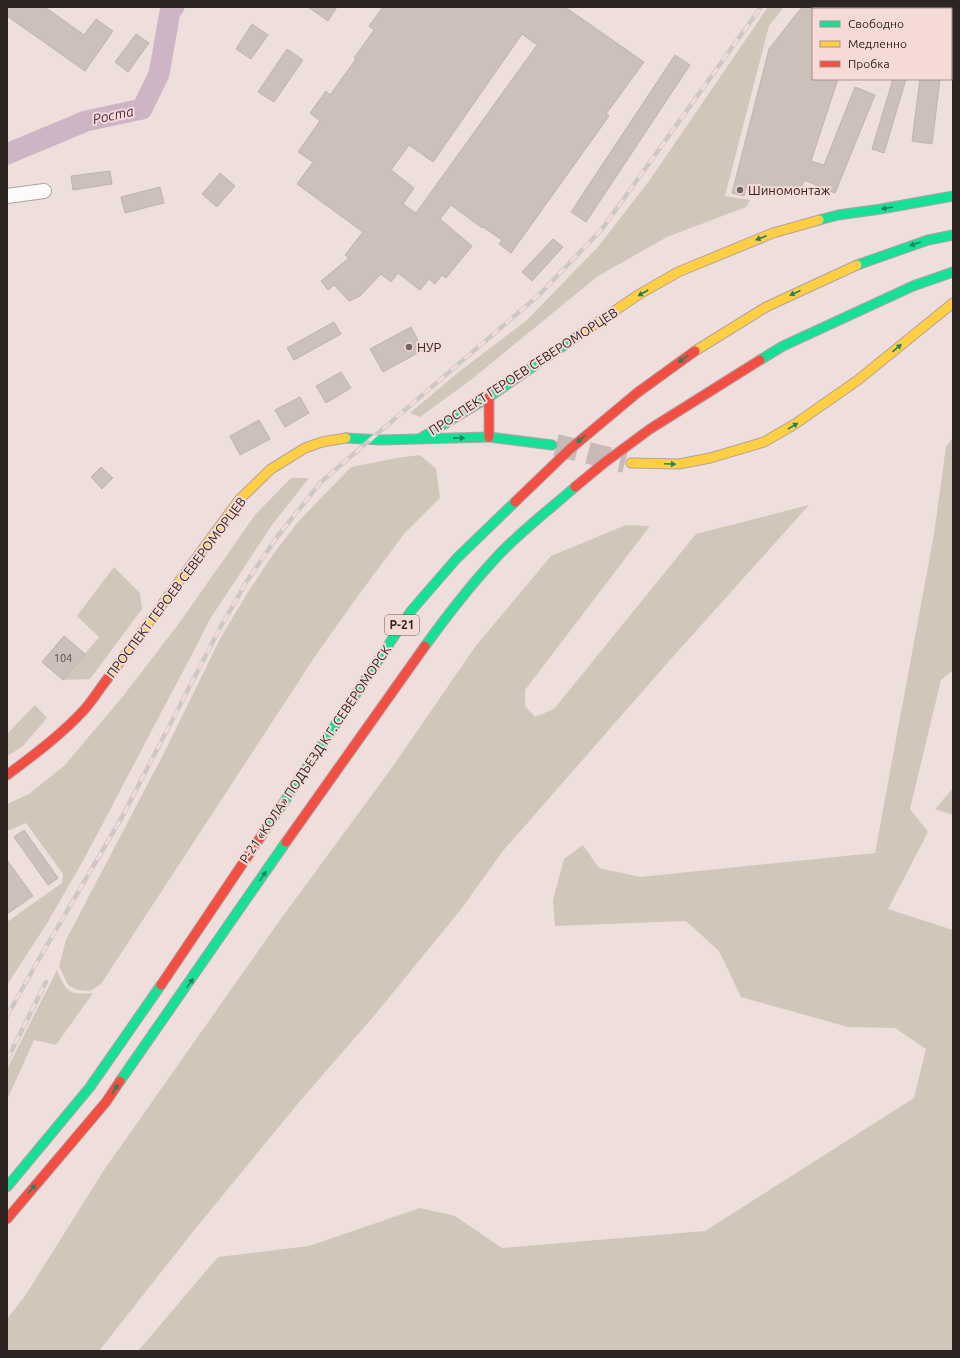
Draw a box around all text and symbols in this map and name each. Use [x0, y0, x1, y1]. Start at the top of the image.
legend [812, 8, 952, 80]
text: Свободно [848, 17, 904, 30]
text: Медленно [848, 37, 907, 50]
text: Пробка [848, 57, 890, 70]
water label: Роста [91, 103, 135, 127]
place label: Шиномонтаж [748, 183, 831, 197]
marker: Шиномонтаж [735, 185, 745, 195]
one-way arrow [881, 205, 893, 211]
one-way arrow [754, 236, 766, 242]
one-way arrow [909, 242, 921, 248]
one-way arrow [637, 289, 649, 296]
one-way arrow [789, 290, 801, 296]
street label: ПРОСПЕКТ ГЕРОЕВ СЕВЕРОМОРЦЕВ [426, 305, 620, 437]
place label: НУР [417, 340, 441, 354]
marker: НУР [404, 342, 414, 352]
one-way arrow [891, 344, 902, 353]
one-way arrow [678, 355, 689, 363]
one-way arrow [787, 422, 799, 429]
one-way arrow [453, 435, 466, 441]
one-way arrow [576, 435, 586, 444]
one-way arrow [664, 461, 677, 467]
street label: ПРОСПЕКТ ГЕРОЕВ СЕВЕРОМОРЦЕВ [104, 494, 248, 680]
road number: Р-21 [385, 615, 419, 635]
street label: Р-21 «КОЛА» ПОДЪЕЗД К Г. СЕВЕРОМОРСК [237, 642, 393, 866]
house number: 104 [54, 652, 72, 664]
one-way arrow [259, 870, 267, 881]
one-way arrow [186, 978, 194, 988]
one-way arrow [111, 1084, 119, 1095]
one-way arrow [28, 1184, 37, 1195]

